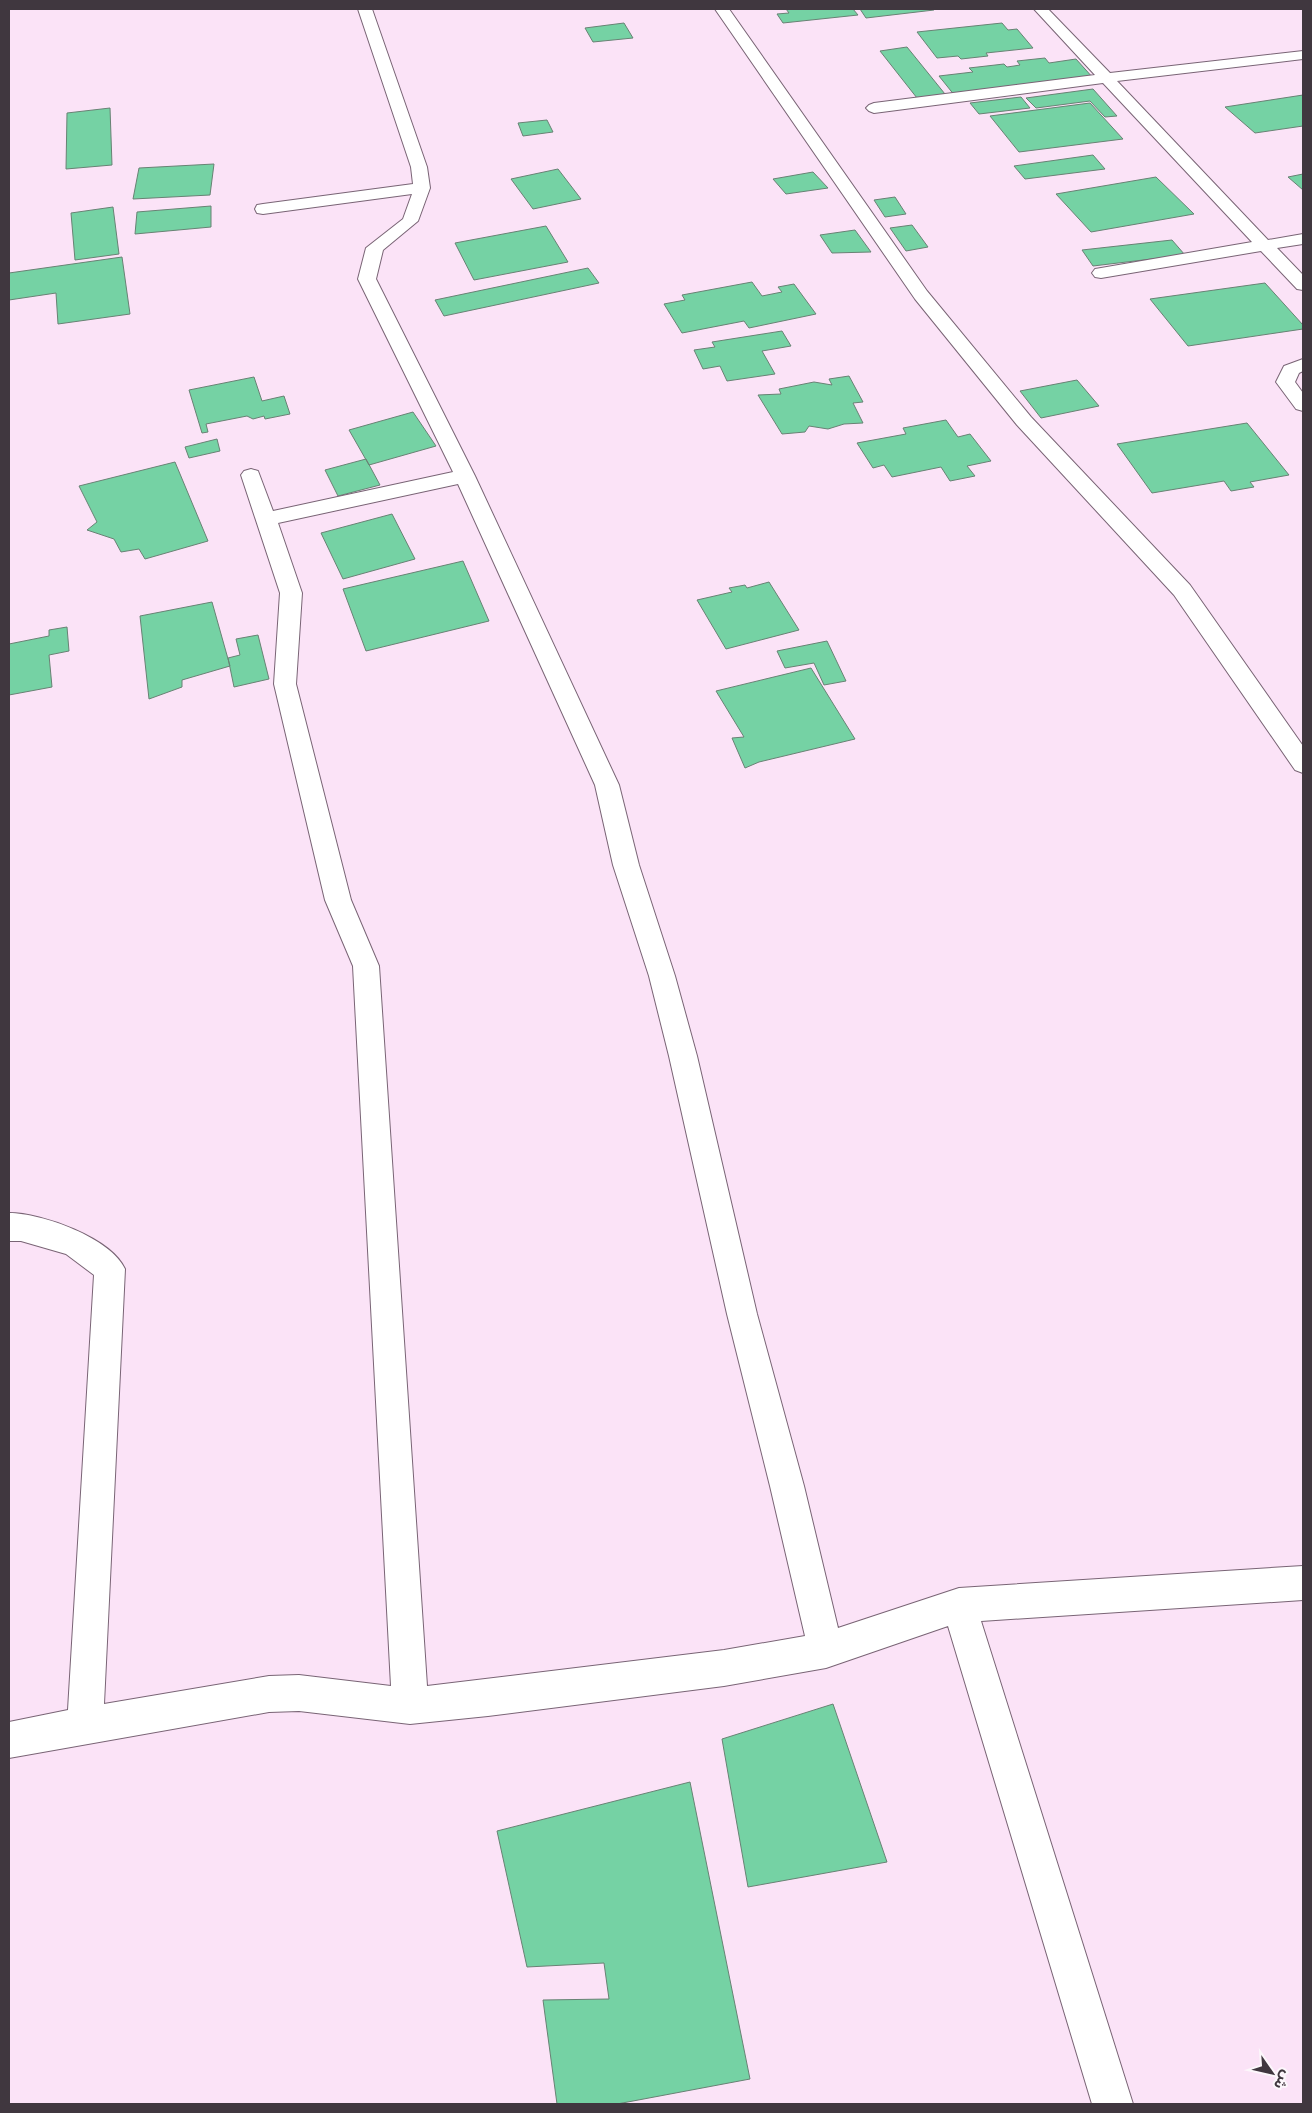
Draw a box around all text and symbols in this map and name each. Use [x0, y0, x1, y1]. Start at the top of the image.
north arrow [1247, 2048, 1297, 2098]
text: ش [1270, 2067, 1296, 2093]

